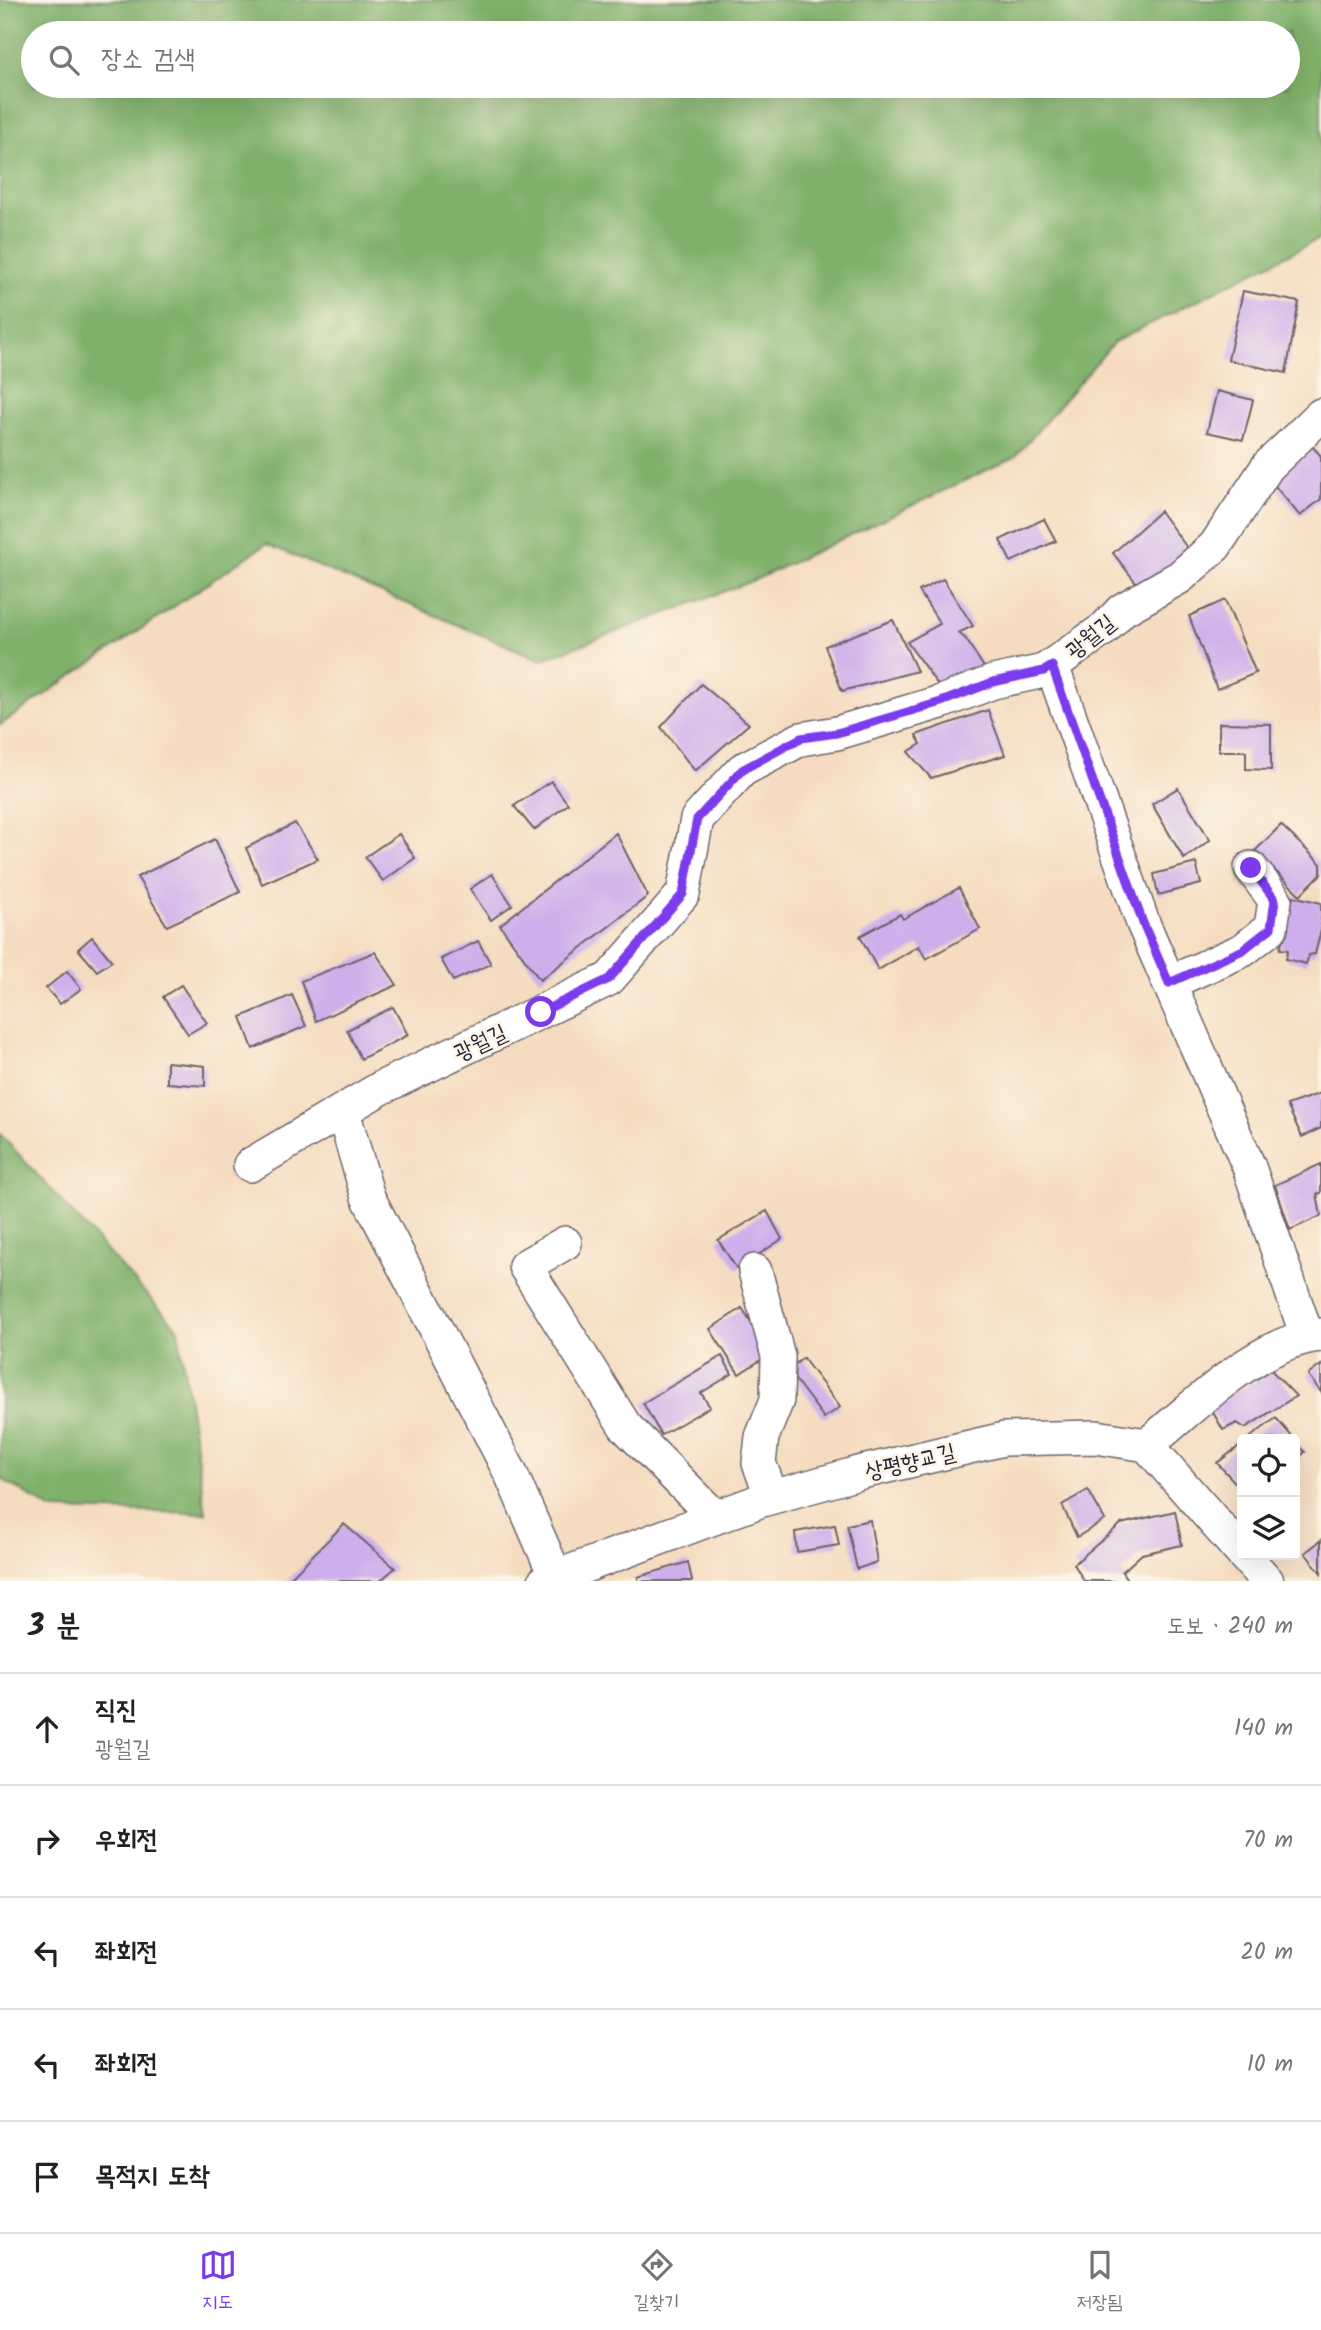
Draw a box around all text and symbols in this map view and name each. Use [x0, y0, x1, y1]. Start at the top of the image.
search box [21, 21, 1300, 98]
text: 장소 검색 [101, 39, 195, 81]
icon: search [45, 41, 83, 79]
street label: 광월길 [1058, 606, 1124, 669]
route end [1235, 852, 1266, 883]
route start [525, 996, 556, 1027]
street label: 광월길 [448, 1016, 514, 1072]
map controls [1237, 1434, 1300, 1560]
button: locate [1237, 1434, 1300, 1497]
street label: 상평향교길 [861, 1435, 960, 1491]
button: layers [1237, 1497, 1300, 1560]
text: 3 분 [28, 1603, 80, 1651]
text: 도보 · 240 m [1167, 1609, 1293, 1645]
text: 직진 [95, 1690, 137, 1732]
icon: ahead [28, 1710, 66, 1748]
text: 140 m [1234, 1711, 1293, 1747]
text: 광월길 [95, 1732, 151, 1768]
text: 우회전 [95, 1820, 158, 1862]
icon: right [28, 1822, 66, 1860]
text: 70 m [1243, 1823, 1293, 1859]
text: 좌회전 [95, 1932, 158, 1974]
icon: left [28, 1934, 66, 1972]
text: 20 m [1241, 1935, 1293, 1971]
text: 좌회전 [95, 2044, 158, 2086]
icon: left [28, 2046, 66, 2084]
text: 10 m [1247, 2047, 1293, 2083]
text: 목적지 도착 [95, 2156, 210, 2198]
icon: arrive [28, 2158, 66, 2196]
tab: 지도 [199, 2246, 237, 2318]
tab: 길찾기 [634, 2246, 679, 2318]
tab: 저장됨 [1077, 2246, 1122, 2318]

